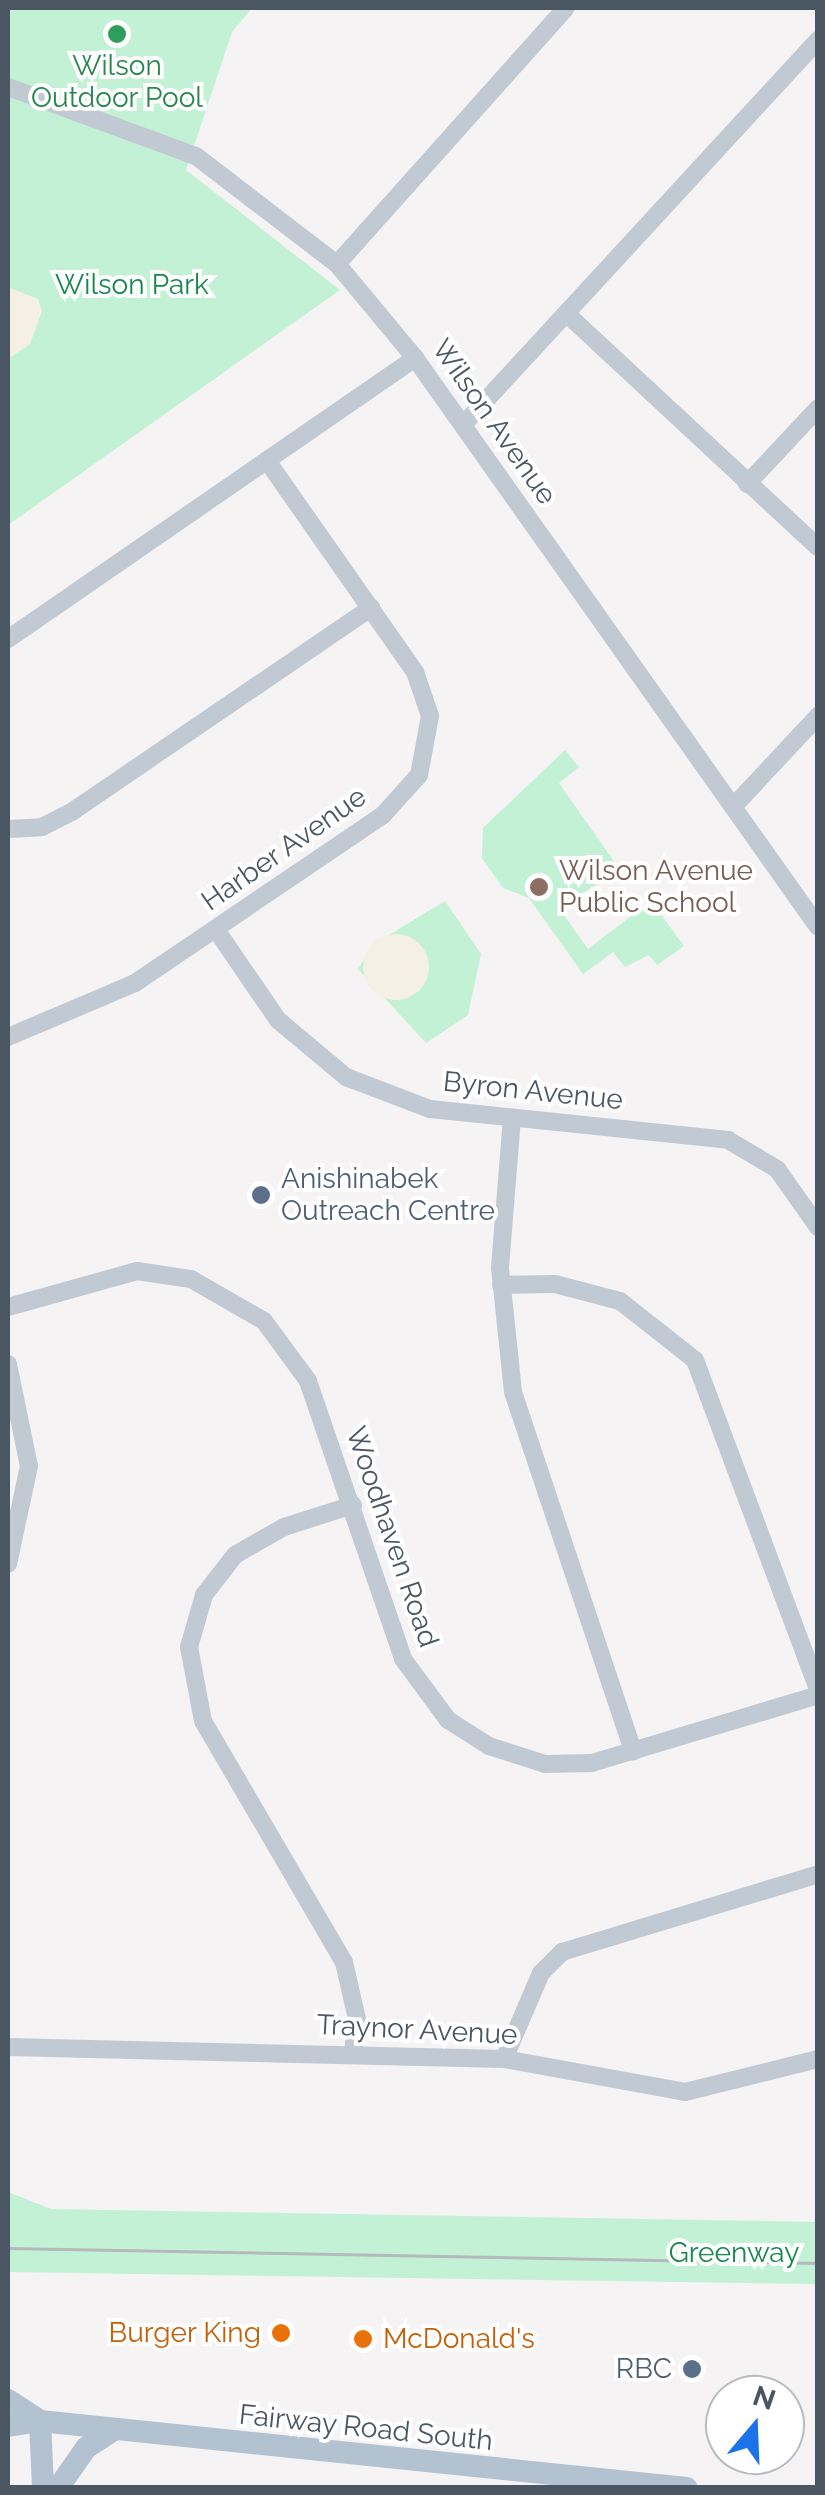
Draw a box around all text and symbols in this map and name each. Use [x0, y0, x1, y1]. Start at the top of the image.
marker: Wilson Outdoor Pool [106, 23, 128, 45]
place label: Wilson Outdoor Pool [31, 49, 203, 115]
park label: Wilson Park [55, 268, 209, 302]
street label: Wilson Avenue [424, 333, 564, 511]
street label: Harber Avenue [195, 779, 373, 919]
place label: Wilson Avenue Public School [559, 854, 754, 920]
marker: Wilson Avenue Public School [528, 876, 550, 898]
street label: Byron Avenue [441, 1065, 625, 1117]
place label: Anishinabek Outreach Centre [281, 1162, 495, 1228]
marker: Anishinabek Outreach Centre [250, 1184, 272, 1206]
street label: Woodhaven Road [339, 1422, 445, 1652]
street label: Traynor Avenue [315, 2008, 519, 2052]
park label: Greenway [669, 2236, 799, 2270]
place label: Burger King [108, 2316, 261, 2350]
marker: Burger King [270, 2322, 292, 2344]
place label: McDonald's [383, 2322, 535, 2356]
marker: McDonald's [352, 2328, 374, 2350]
place label: RBC [616, 2352, 672, 2386]
marker: RBC [681, 2358, 703, 2380]
north arrow [705, 2375, 805, 2475]
text: N [749, 2379, 780, 2417]
street label: Fairway Road South [237, 2398, 495, 2458]

